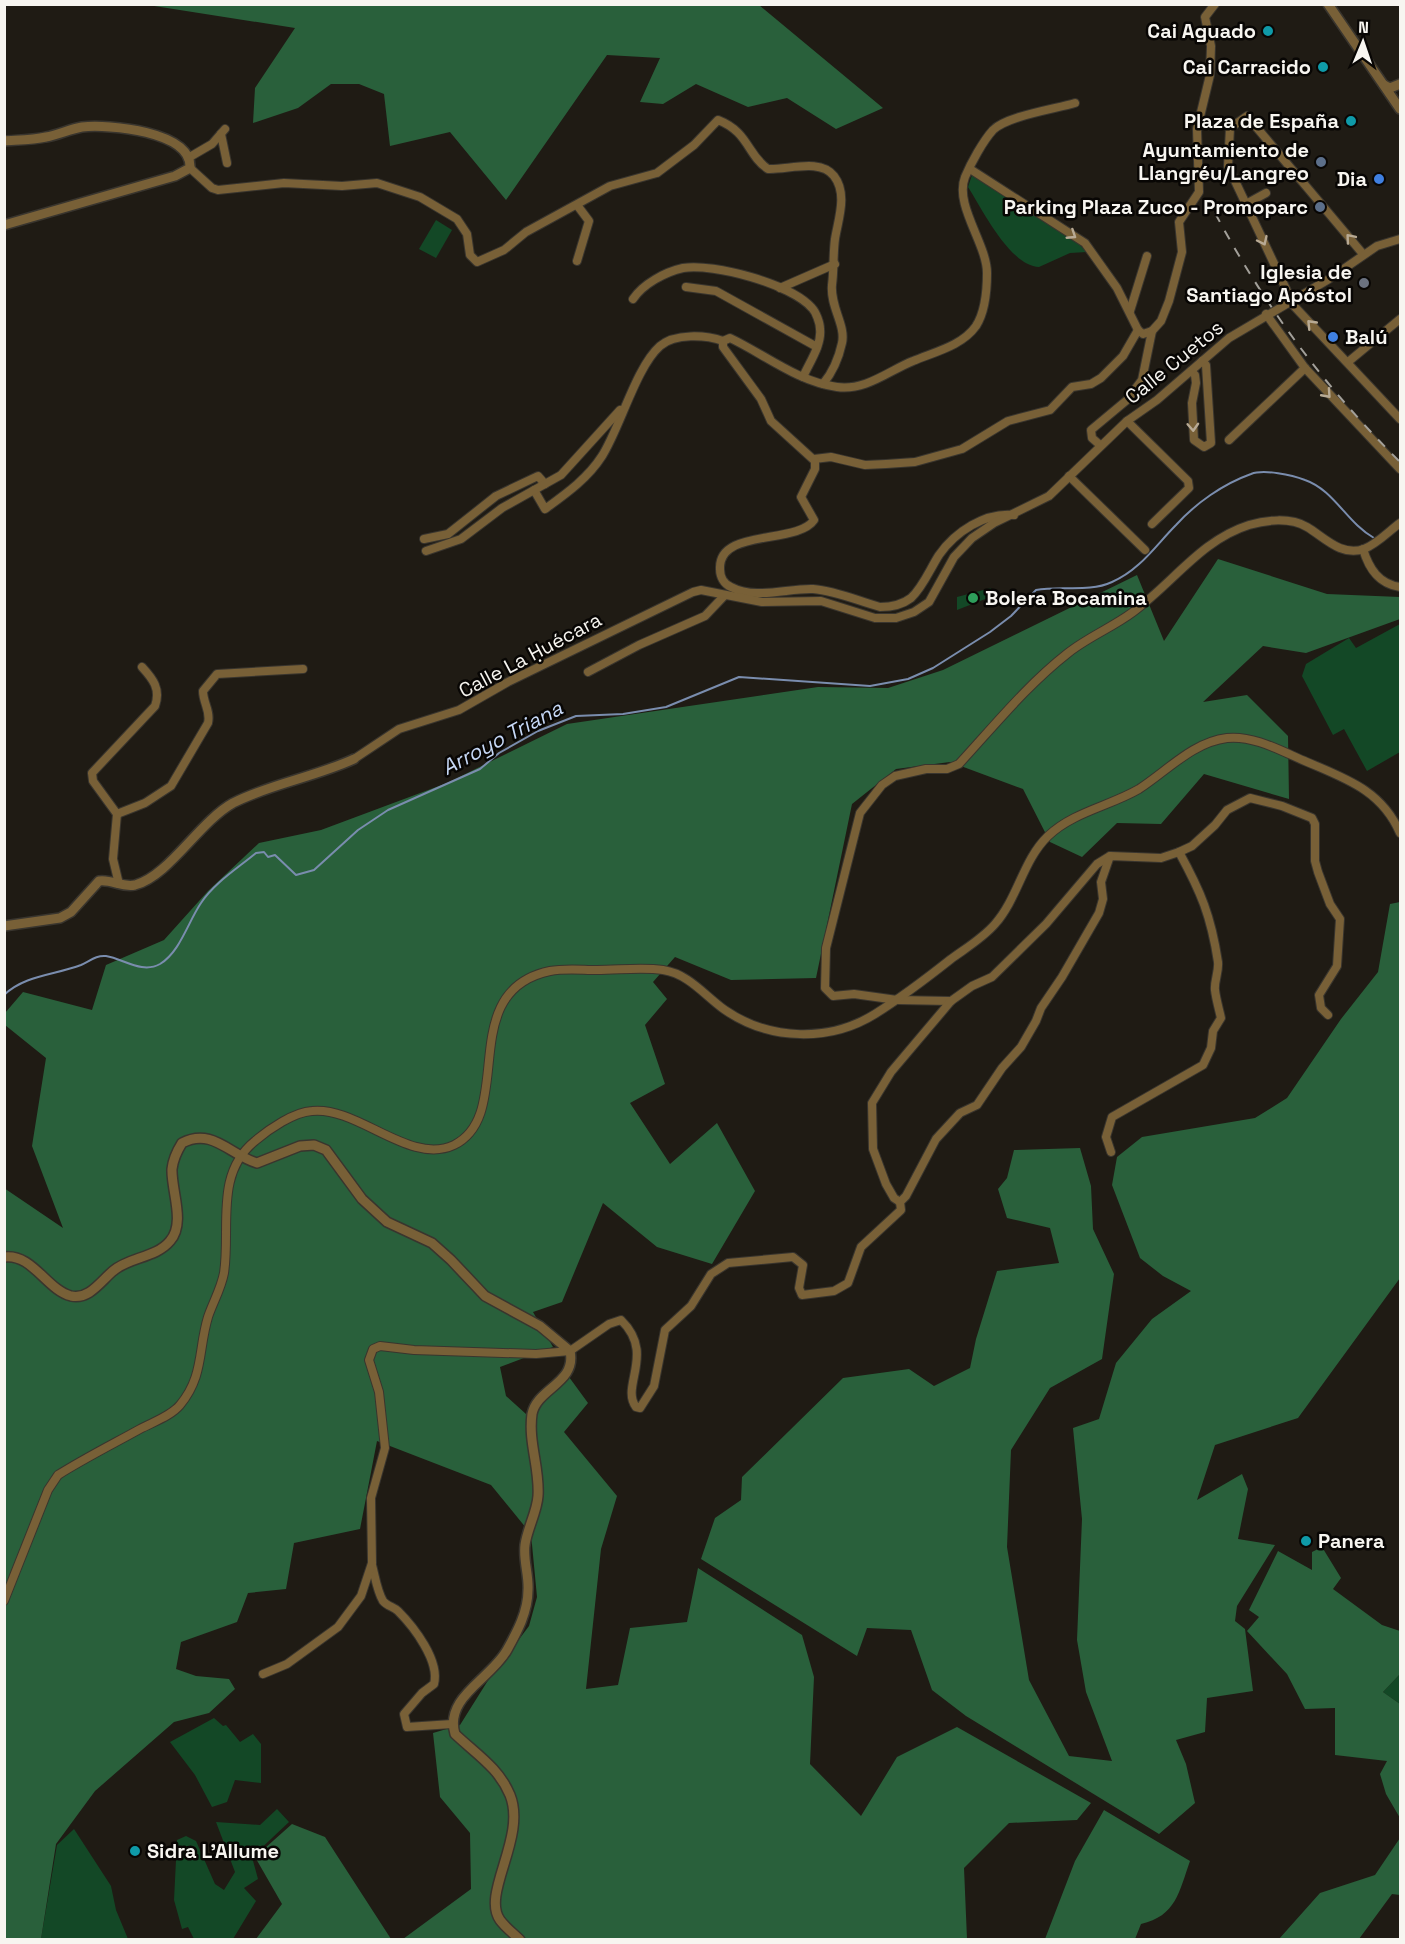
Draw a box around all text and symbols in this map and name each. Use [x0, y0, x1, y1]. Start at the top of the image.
north arrow [1333, 12, 1393, 72]
text: N [1358, 17, 1369, 38]
place label: Cai Aguado [1147, 18, 1256, 44]
marker: Cai Aguado [1261, 24, 1275, 38]
place label: Cai Carracido [1183, 54, 1311, 80]
marker: Cai Carracido [1316, 60, 1330, 74]
place label: Plaza de España [1184, 108, 1339, 134]
marker: Plaza de España [1344, 114, 1358, 128]
place label: Ayuntamiento de Llangréu/Langreo [1138, 137, 1309, 186]
marker: Ayuntamiento de Llangréu/Langreo [1314, 155, 1328, 169]
place label: Dia [1337, 166, 1367, 192]
marker: Dia [1372, 172, 1386, 186]
place label: Parking Plaza Zuco - Promoparc [1004, 194, 1308, 220]
marker: Parking Plaza Zuco - Promoparc [1313, 200, 1327, 214]
one-way arrow [1065, 228, 1076, 239]
one-way arrow [1346, 234, 1357, 245]
one-way arrow [1256, 235, 1268, 246]
place label: Iglesia de Santiago Apóstol [1186, 259, 1352, 308]
marker: Iglesia de Santiago Apóstol [1357, 276, 1371, 290]
street label: Calle Cuetos [1119, 314, 1229, 410]
one-way arrow [1308, 321, 1319, 332]
place label: Balú [1345, 324, 1387, 350]
marker: Balú [1326, 330, 1340, 344]
one-way arrow [1320, 387, 1331, 397]
one-way arrow [1187, 422, 1200, 431]
place label: Bolera Bocamina [985, 585, 1147, 611]
marker: Bolera Bocamina [966, 591, 980, 605]
street label: Calle La Ḥuécara [454, 606, 606, 704]
water label: Arroyo Triana [437, 694, 568, 781]
place label: Panera [1318, 1528, 1385, 1554]
marker: Panera [1299, 1534, 1313, 1548]
place label: Sidra L'Allume [147, 1838, 279, 1864]
marker: Sidra L'Allume [128, 1844, 142, 1858]

